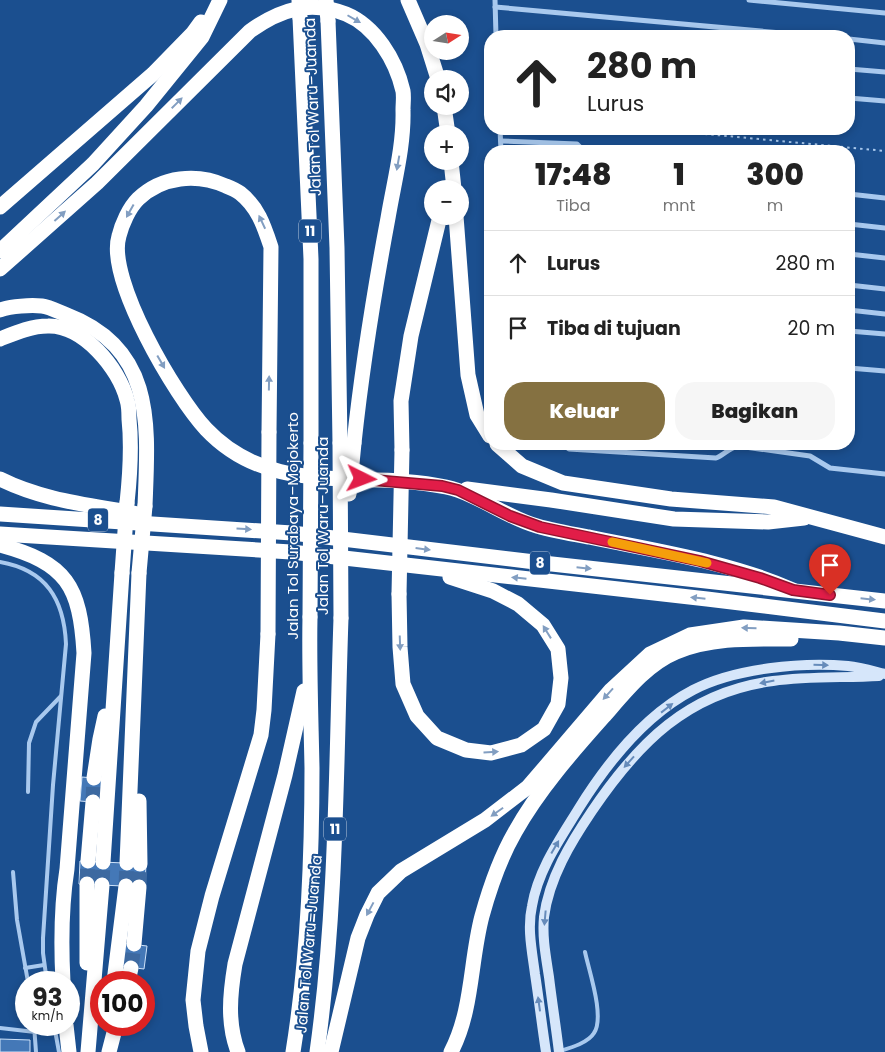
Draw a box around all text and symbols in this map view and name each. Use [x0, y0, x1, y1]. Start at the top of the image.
one-way arrow [347, 14, 360, 23]
north arrow [424, 15, 469, 60]
map controls [424, 15, 469, 225]
street label: Jalan Tol Waru–Juanda [299, 17, 326, 197]
text: 280 m [587, 41, 697, 90]
icon: ahead [504, 50, 569, 115]
button: sound [424, 70, 469, 115]
text: Lurus [587, 88, 644, 119]
one-way arrow [171, 97, 183, 109]
button: + [424, 125, 469, 170]
text: 17:48 [535, 153, 612, 196]
text: 1 [673, 153, 685, 196]
text: 300 [746, 153, 804, 196]
one-way arrow [393, 155, 401, 171]
button: − [424, 180, 469, 225]
text: Tiba [556, 194, 590, 217]
text: mnt [663, 194, 695, 217]
text: m [767, 194, 783, 217]
one-way arrow [126, 204, 134, 219]
one-way arrow [54, 210, 66, 222]
one-way arrow [258, 215, 266, 229]
road number: 11 [299, 220, 321, 242]
icon: ahead [504, 249, 532, 277]
text: Lurus [547, 250, 600, 277]
text: 280 m [776, 250, 835, 277]
icon: arrive [504, 314, 532, 342]
text: Tiba di tujuan [547, 315, 681, 342]
text: 20 m [787, 315, 835, 342]
one-way arrow [157, 354, 165, 369]
one-way arrow [266, 375, 274, 391]
button: Keluar [504, 382, 665, 440]
button: Bagikan [675, 382, 835, 440]
street label: Jalan Tol Surabaya–Mojokerto [282, 412, 303, 640]
street label: Jalan Tol Waru–Juanda [312, 437, 333, 615]
position arrow [335, 452, 387, 504]
road number: 8 [88, 508, 108, 532]
one-way arrow [236, 525, 252, 533]
pin [809, 544, 851, 595]
one-way arrow [415, 545, 431, 553]
icon: arrive [816, 551, 844, 579]
road number: 8 [530, 552, 550, 574]
one-way arrow [577, 564, 593, 572]
one-way arrow [511, 574, 527, 582]
one-way arrow [689, 594, 705, 602]
one-way arrow [860, 595, 876, 603]
one-way arrow [741, 623, 757, 631]
one-way arrow [543, 626, 552, 639]
one-way arrow [396, 635, 404, 651]
one-way arrow [813, 661, 829, 669]
one-way arrow [758, 679, 774, 687]
one-way arrow [602, 688, 614, 700]
one-way arrow [660, 703, 674, 713]
one-way arrow [483, 747, 499, 755]
one-way arrow [623, 755, 635, 767]
one-way arrow [490, 807, 504, 817]
road number: 11 [324, 818, 346, 841]
one-way arrow [551, 840, 560, 853]
street label: Jalan Tol Waru–Juanda [290, 854, 327, 1034]
one-way arrow [366, 902, 374, 916]
one-way arrow [541, 910, 549, 926]
speed limit sign: 100 [90, 971, 155, 1036]
text: 93 [32, 980, 63, 1015]
one-way arrow [535, 995, 543, 1011]
text: km/h [32, 1007, 63, 1024]

